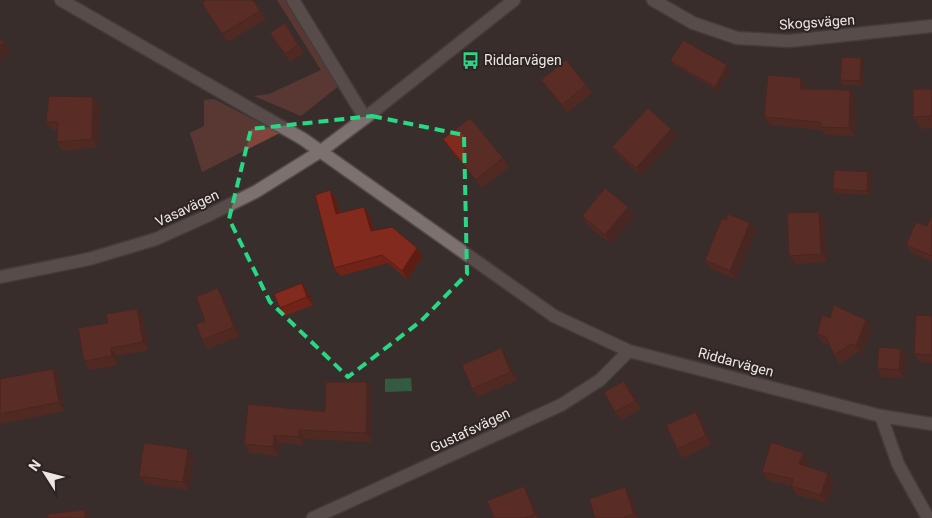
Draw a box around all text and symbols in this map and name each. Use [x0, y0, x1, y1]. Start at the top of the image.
street label: Skogsvägen [779, 11, 855, 33]
bus stop icon: Riddarvägen [460, 50, 480, 70]
place label: Riddarvägen [484, 52, 562, 68]
street label: Vasavägen [153, 186, 221, 230]
street label: Riddarvägen [696, 344, 776, 380]
street label: Gustafsvägen [428, 405, 512, 455]
north arrow [20, 448, 70, 498]
text: N [25, 457, 44, 474]

